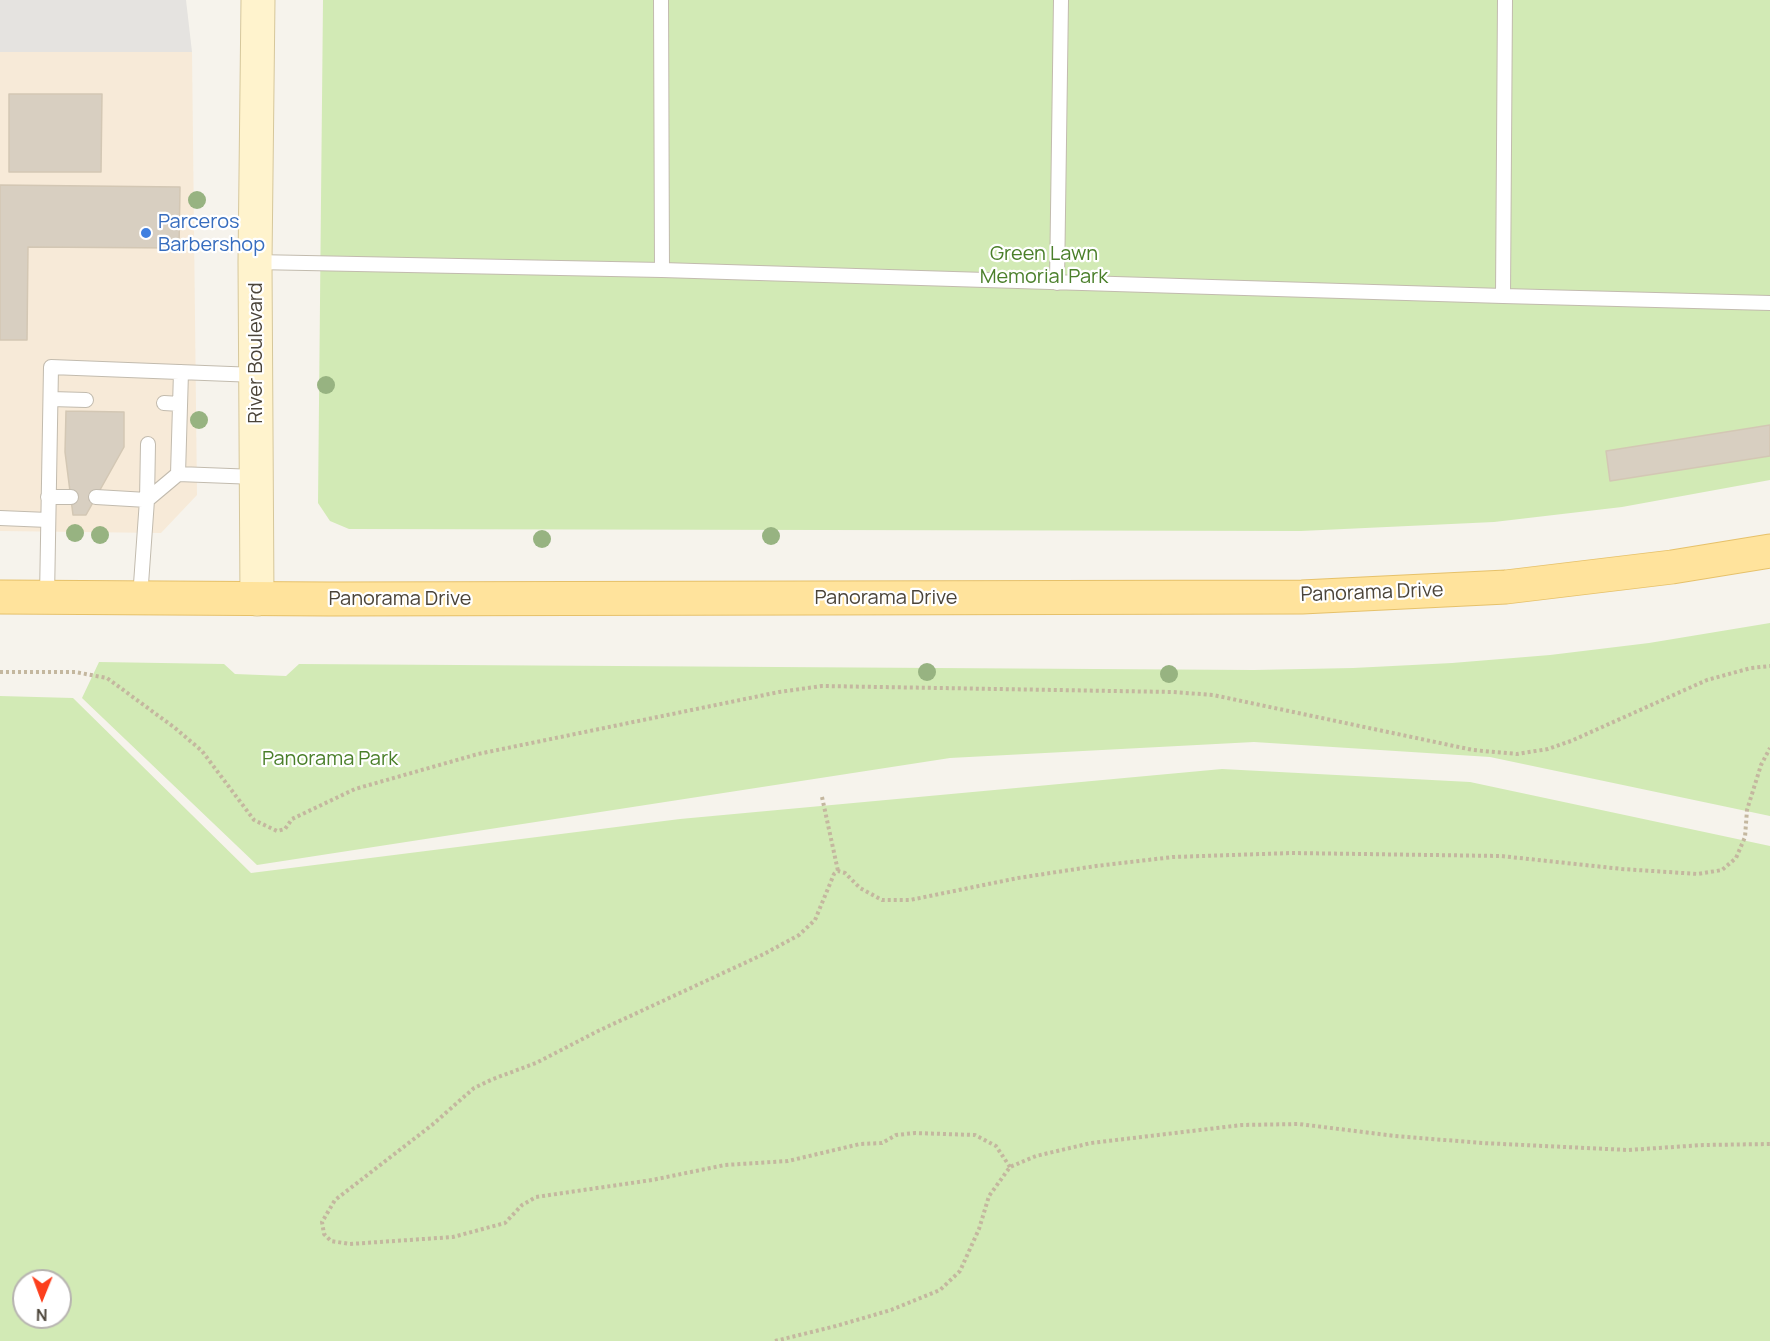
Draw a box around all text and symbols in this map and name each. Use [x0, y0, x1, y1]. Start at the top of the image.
place label: Parceros Barbershop [158, 210, 265, 257]
marker: Parceros Barbershop [139, 226, 153, 240]
park label: Green Lawn Memorial Park [980, 242, 1108, 289]
street label: River Boulevard [244, 282, 268, 424]
street label: Panorama Drive [1300, 579, 1444, 607]
street label: Panorama Drive [814, 586, 958, 610]
street label: Panorama Drive [328, 587, 472, 611]
park label: Panorama Park [262, 747, 398, 771]
north arrow [12, 1269, 72, 1329]
text: N [36, 1304, 48, 1326]

